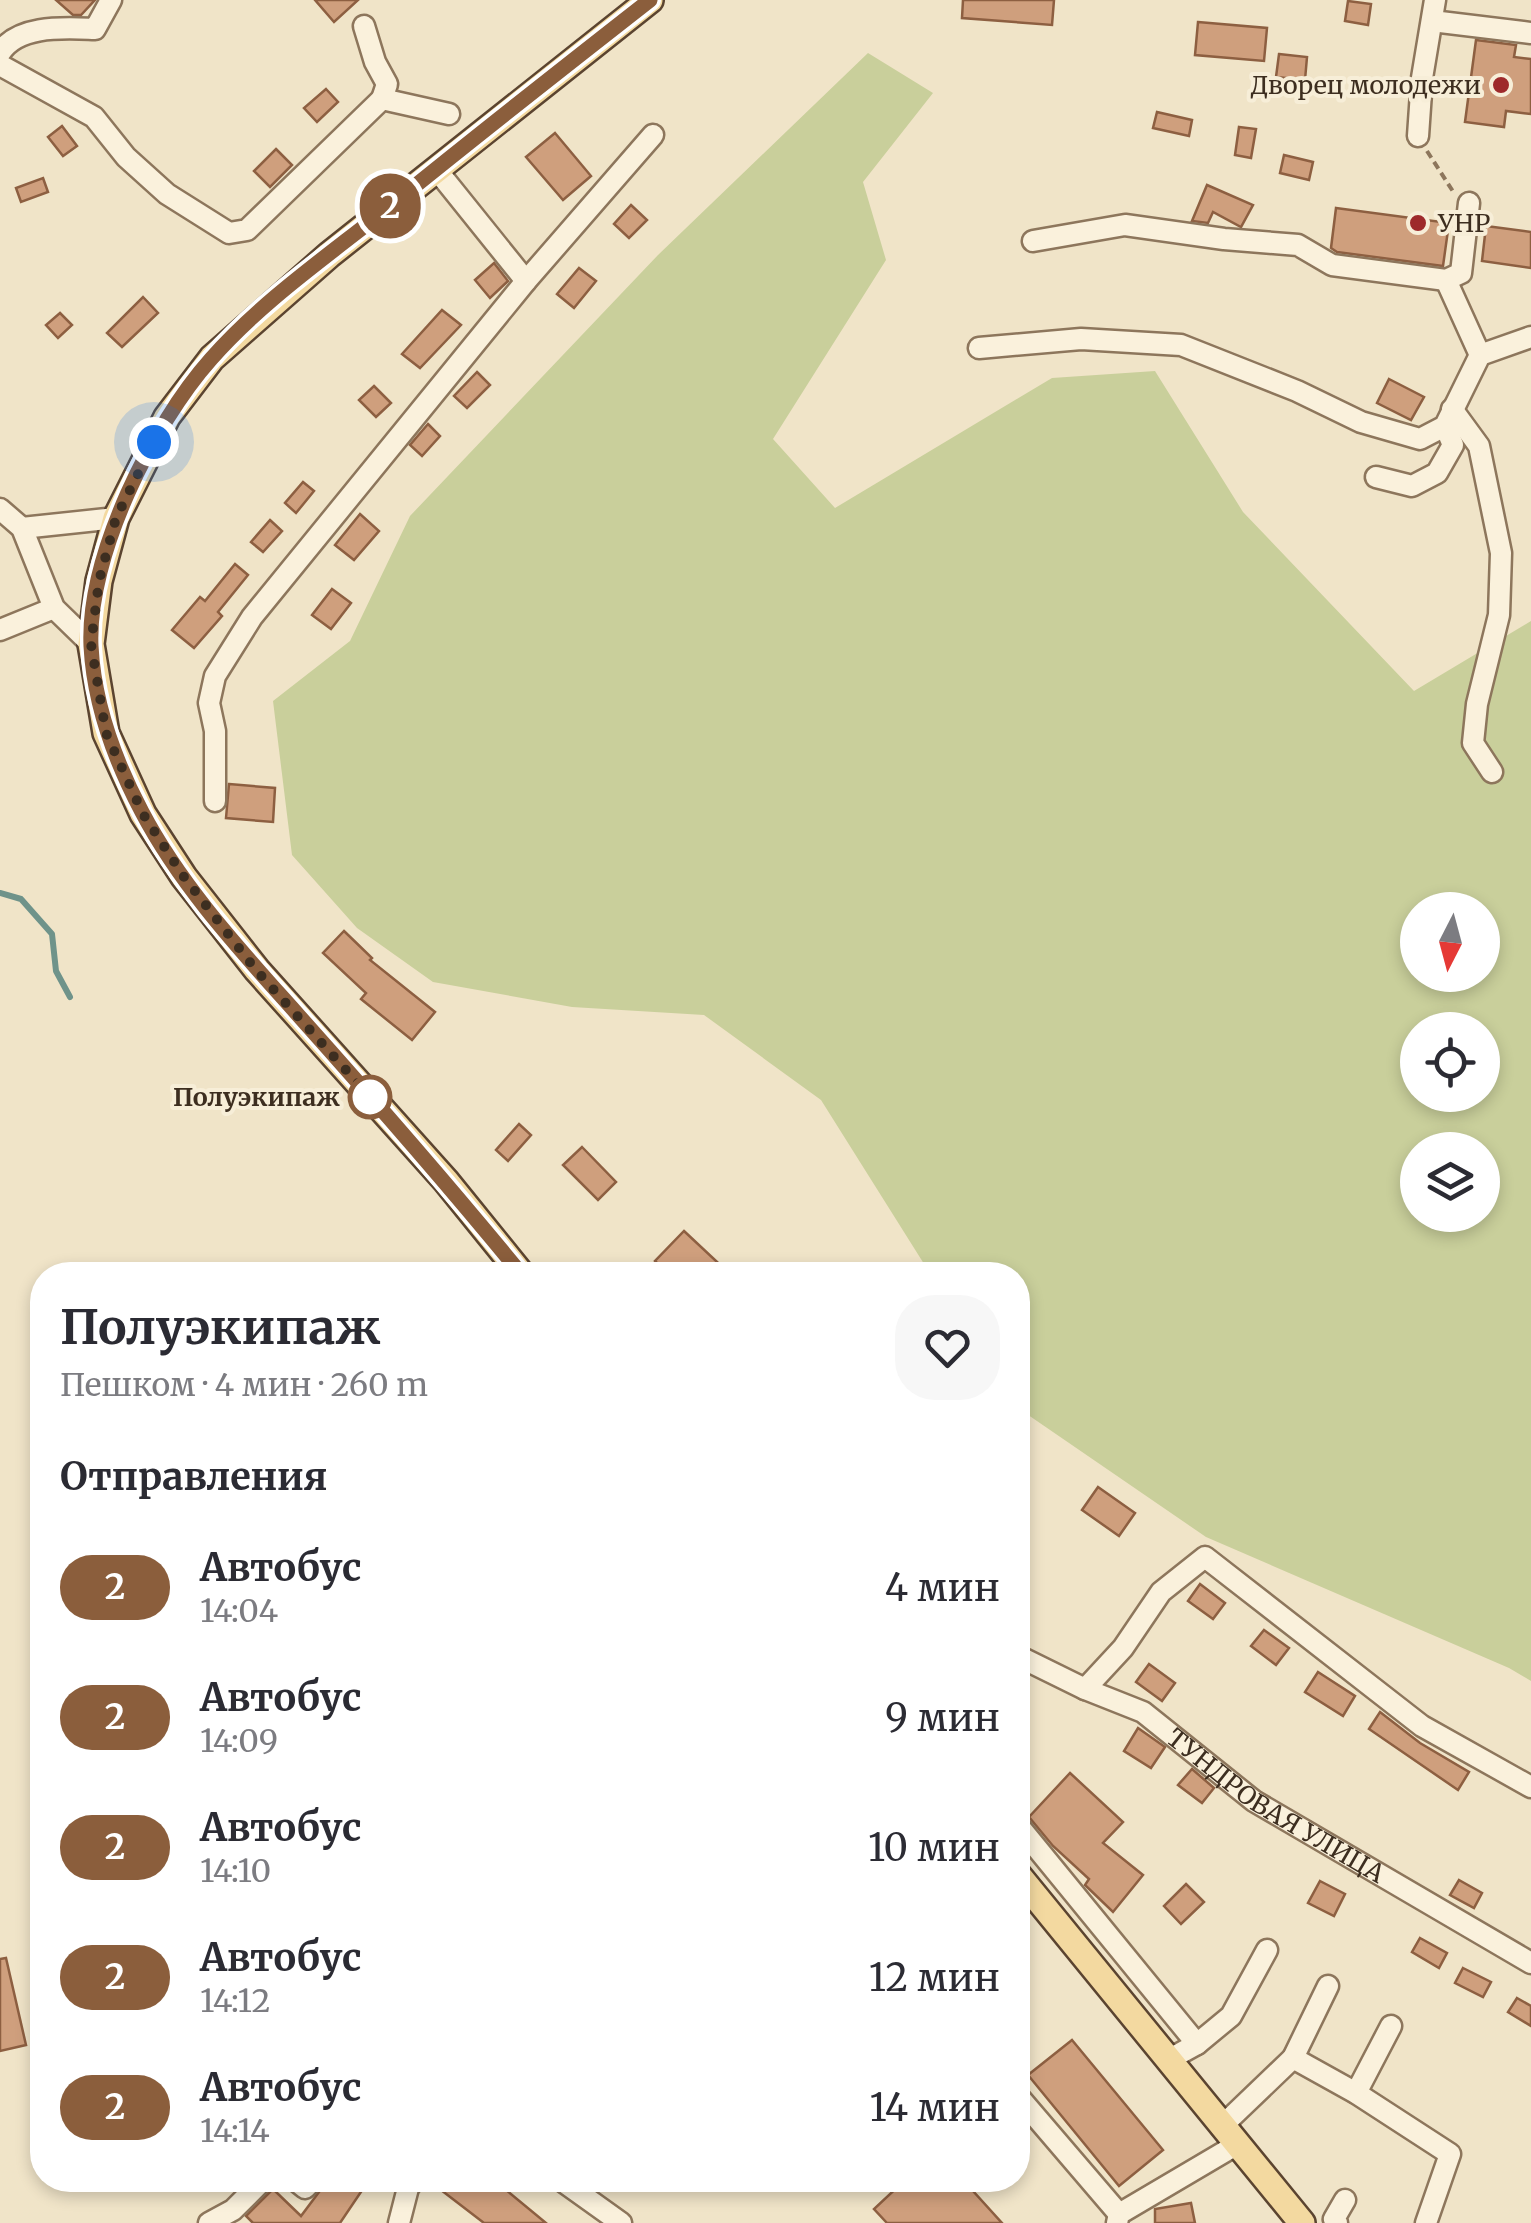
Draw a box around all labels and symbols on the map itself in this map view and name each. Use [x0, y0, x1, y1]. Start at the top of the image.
place label: Дворец молодежи [1250, 69, 1481, 101]
marker: Дворец молодежи [1490, 74, 1512, 96]
line badge: 2 [358, 174, 422, 238]
place label: УНР [1437, 207, 1490, 239]
marker: УНР [1407, 212, 1429, 234]
your location [129, 417, 179, 467]
north arrow [1400, 892, 1500, 992]
marker: Полуэкипаж [349, 1076, 391, 1118]
place label: Полуэкипаж [173, 1081, 340, 1113]
street label: ТУНДРОВАЯ УЛИЦА [1160, 1721, 1391, 1890]

